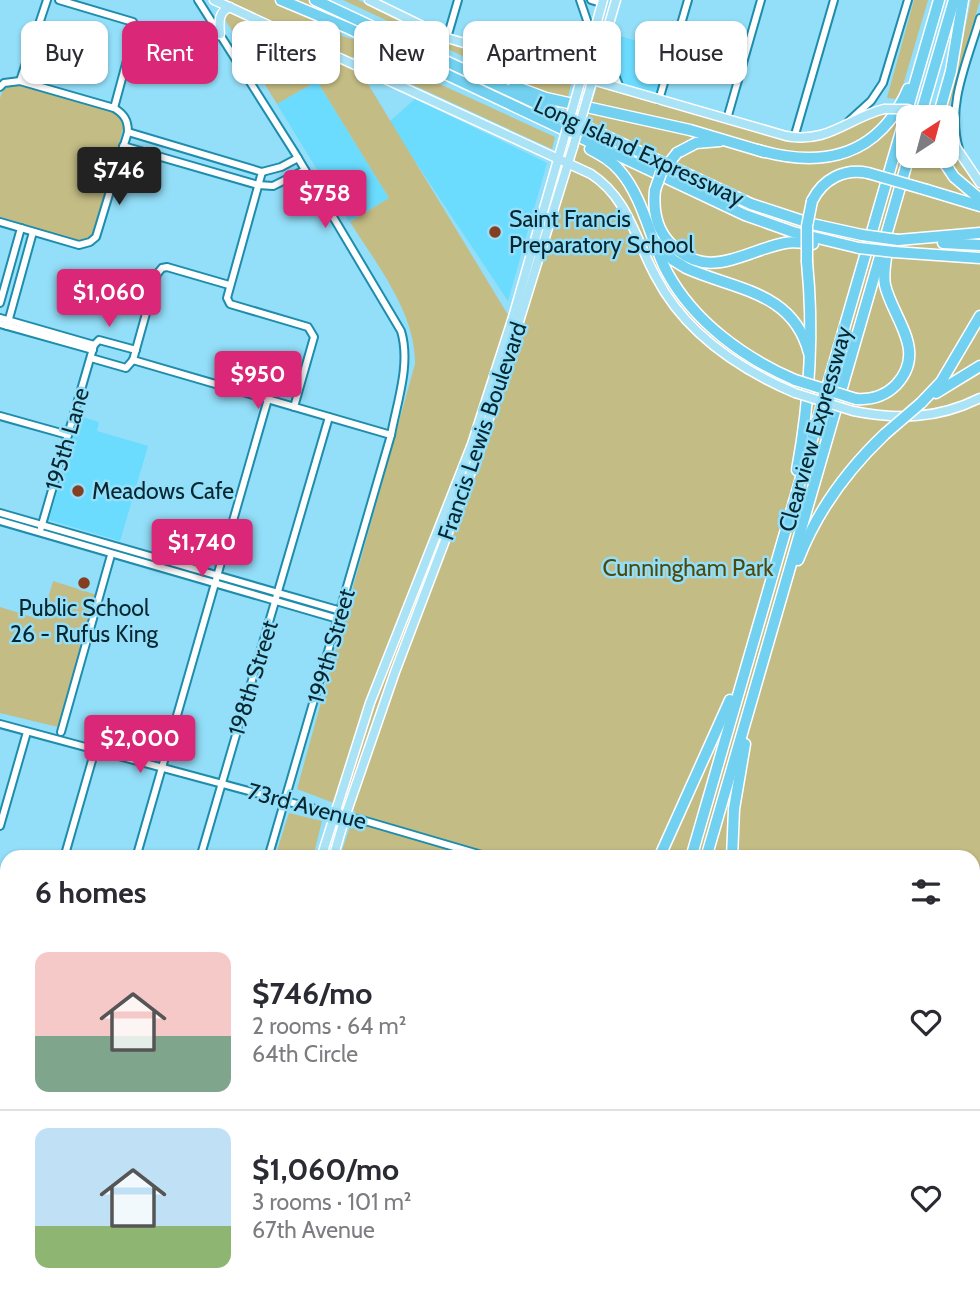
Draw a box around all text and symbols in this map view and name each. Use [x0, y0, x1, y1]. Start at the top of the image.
chip: Buy [21, 21, 108, 84]
chip: Rent [122, 21, 218, 84]
chip: Filters [232, 21, 340, 84]
chip: New [354, 21, 449, 84]
chip: Apartment [463, 21, 621, 84]
chip: House [635, 21, 747, 84]
street label: Long Island Expressway [529, 90, 749, 212]
north arrow [896, 105, 959, 168]
map controls [896, 105, 959, 168]
pin: $746 [78, 148, 160, 207]
text: $746 [93, 156, 145, 184]
pin: $758 [284, 170, 366, 230]
text: $758 [299, 179, 351, 207]
place label: Saint Francis Preparatory School [509, 205, 694, 259]
marker: Saint Francis Preparatory School [487, 224, 503, 240]
pin: $1,060 [52, 270, 166, 329]
text: $1,060 [73, 278, 145, 306]
street label: Francis Lewis Boulevard [432, 318, 532, 544]
street label: Clearview Expressway [772, 323, 858, 535]
pin: $950 [217, 352, 299, 411]
text: $950 [231, 360, 285, 388]
street label: 195th Lane [39, 384, 95, 494]
place label: Meadows Cafe [92, 477, 234, 505]
marker: Meadows Cafe [70, 483, 86, 499]
pin: $1,740 [145, 520, 259, 579]
text: $1,740 [168, 528, 236, 556]
park label: Cunningham Park [602, 554, 774, 582]
marker: Public School 26 - Rufus King [76, 575, 92, 591]
street label: 199th Street [301, 585, 361, 707]
place label: Public School 26 - Rufus King [10, 594, 159, 648]
street label: 198th Street [222, 617, 284, 739]
pin: $2,000 [83, 716, 197, 775]
text: $2,000 [100, 724, 180, 752]
street label: 73rd Avenue [245, 777, 370, 835]
icon: filters [907, 873, 945, 911]
text: 6 homes [35, 874, 146, 911]
text: $746/mo [252, 975, 372, 1012]
icon: home [91, 980, 175, 1064]
icon: heart [907, 1003, 945, 1041]
text: 2 rooms · 64 m² [252, 1012, 406, 1040]
text: 64th Circle [252, 1040, 358, 1068]
text: $1,060/mo [252, 1151, 399, 1188]
icon: home [91, 1156, 175, 1240]
icon: heart [907, 1179, 945, 1217]
text: 3 rooms · 101 m² [252, 1188, 411, 1216]
text: 67th Avenue [252, 1216, 375, 1244]

